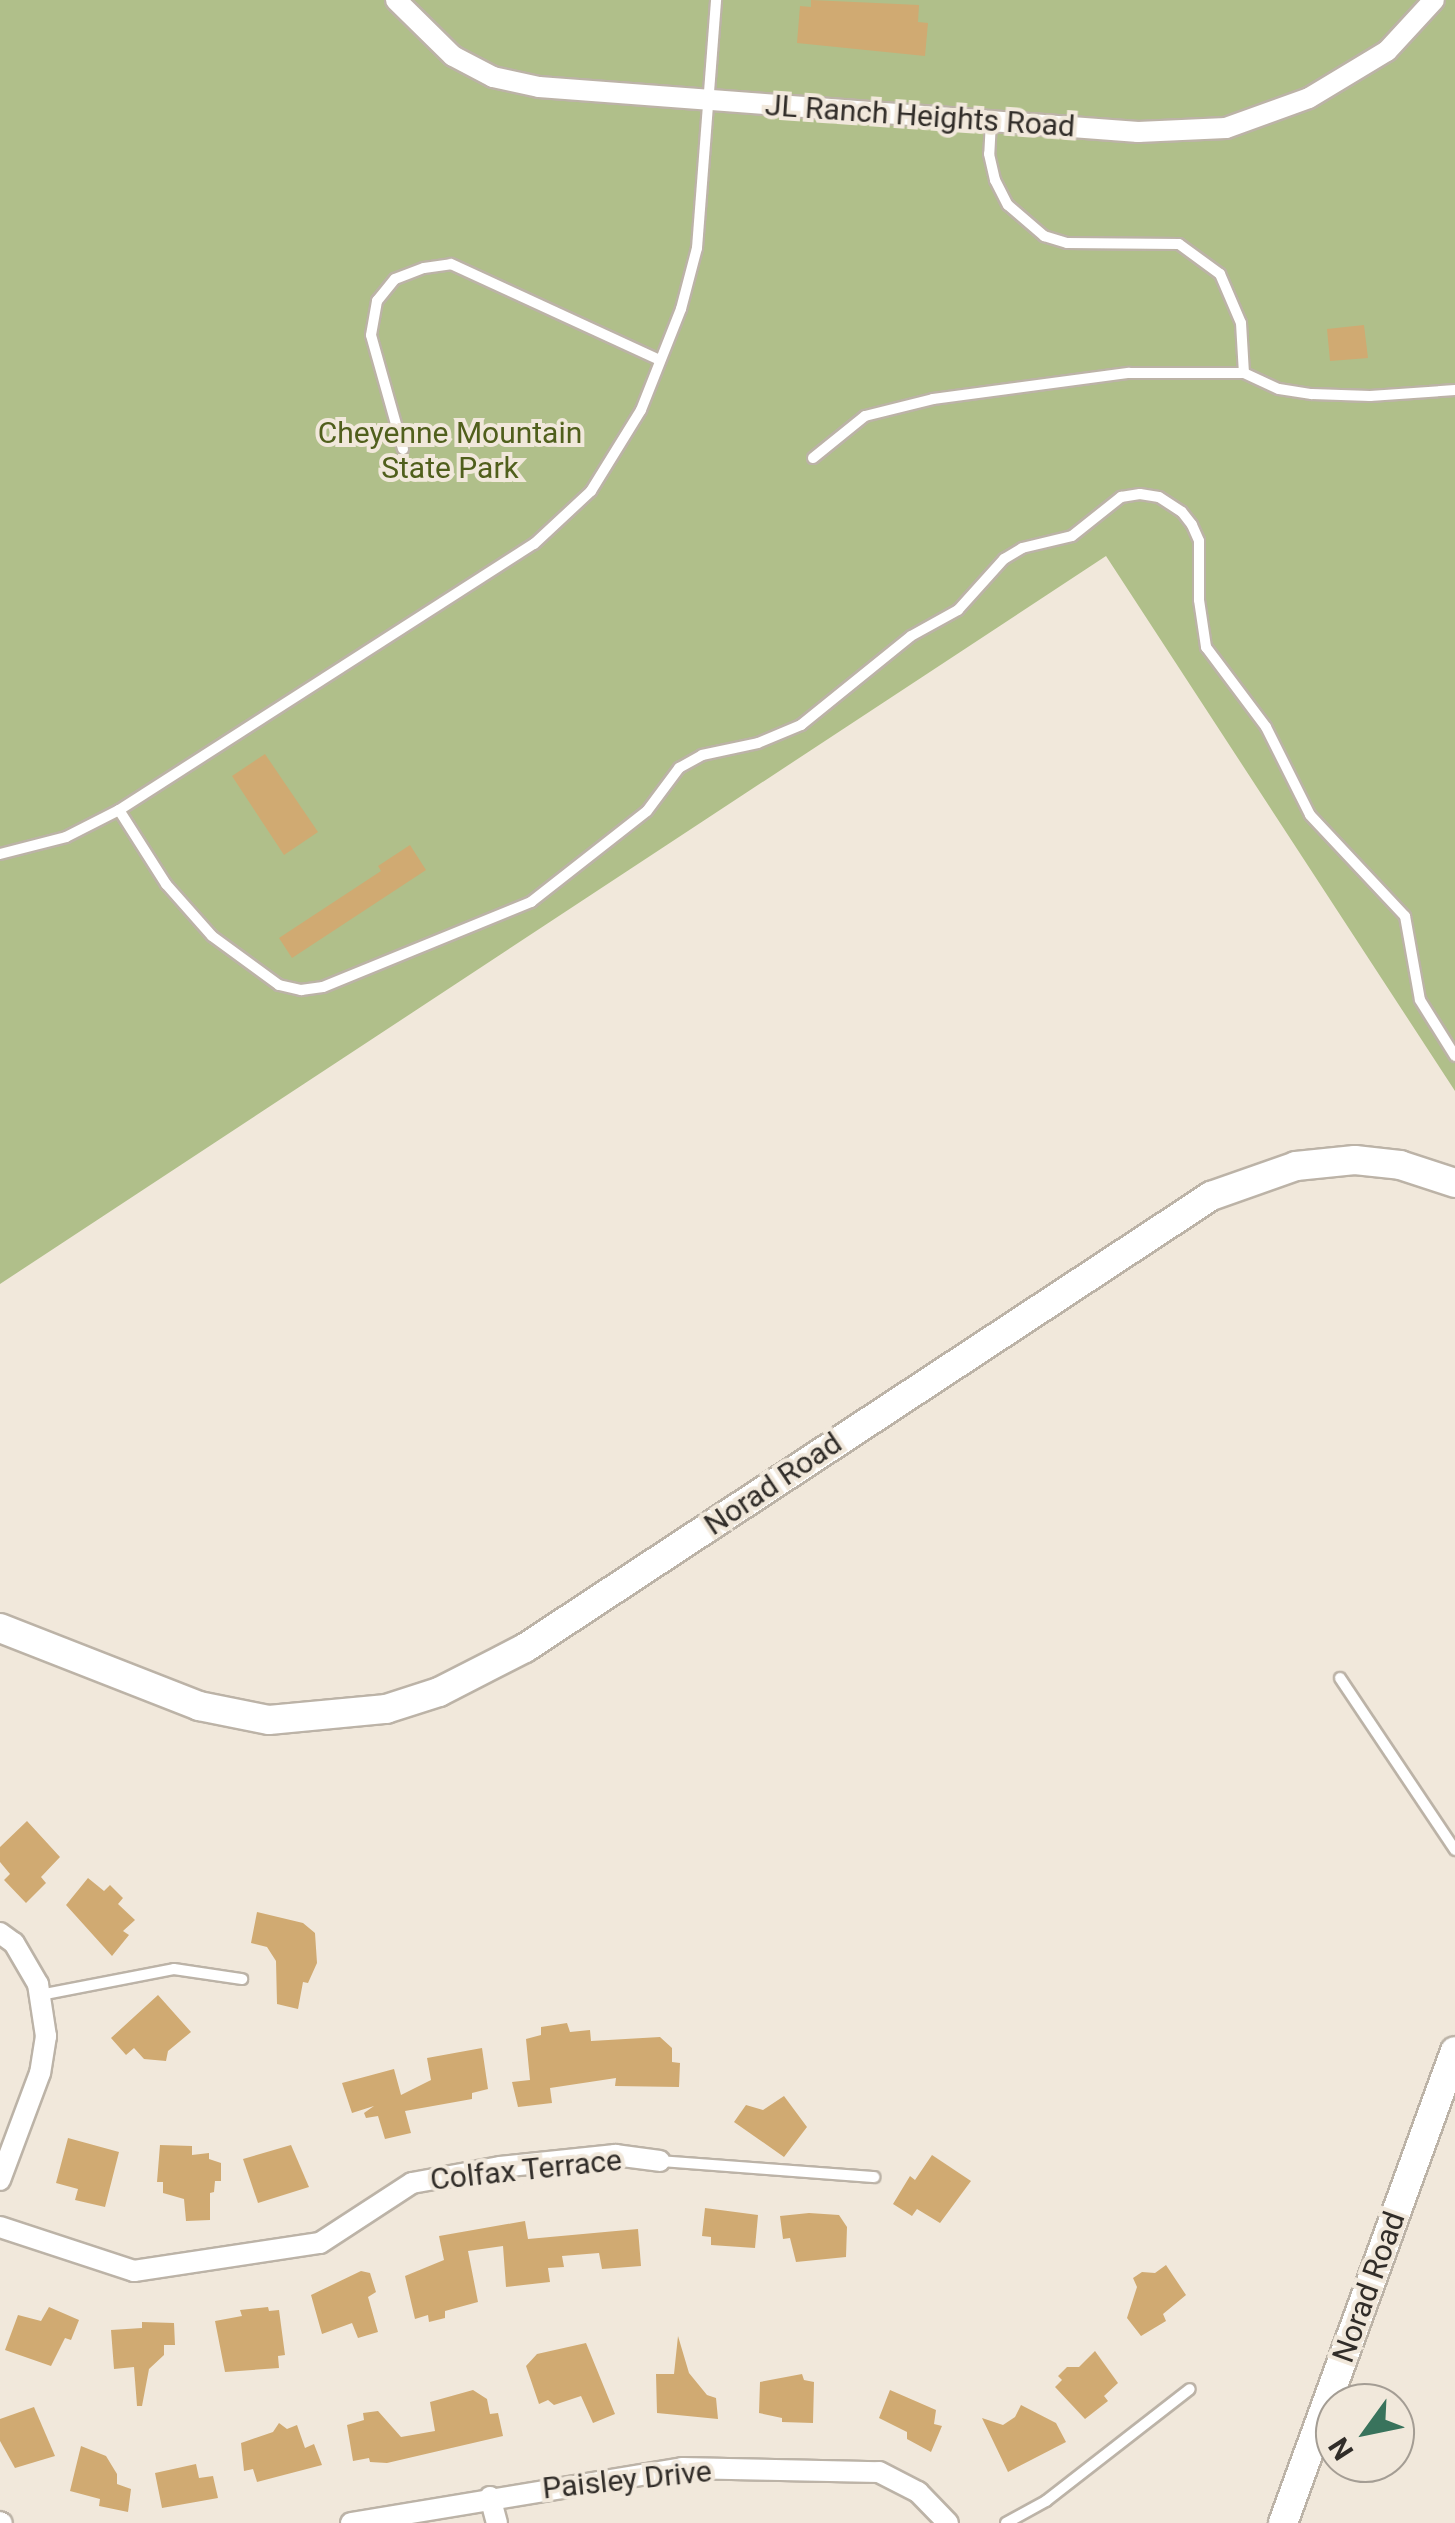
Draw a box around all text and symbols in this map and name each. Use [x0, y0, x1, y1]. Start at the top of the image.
street label: JL Ranch Heights Road [764, 87, 1076, 145]
park label: Cheyenne Mountain State Park [318, 415, 582, 486]
street label: Norad Road [698, 1425, 848, 1543]
street label: Colfax Terrace [428, 2142, 624, 2198]
street label: Norad Road [1325, 2207, 1413, 2367]
north arrow [1315, 2383, 1415, 2483]
text: N [1322, 2431, 1360, 2466]
street label: Paisley Drive [541, 2453, 713, 2507]

